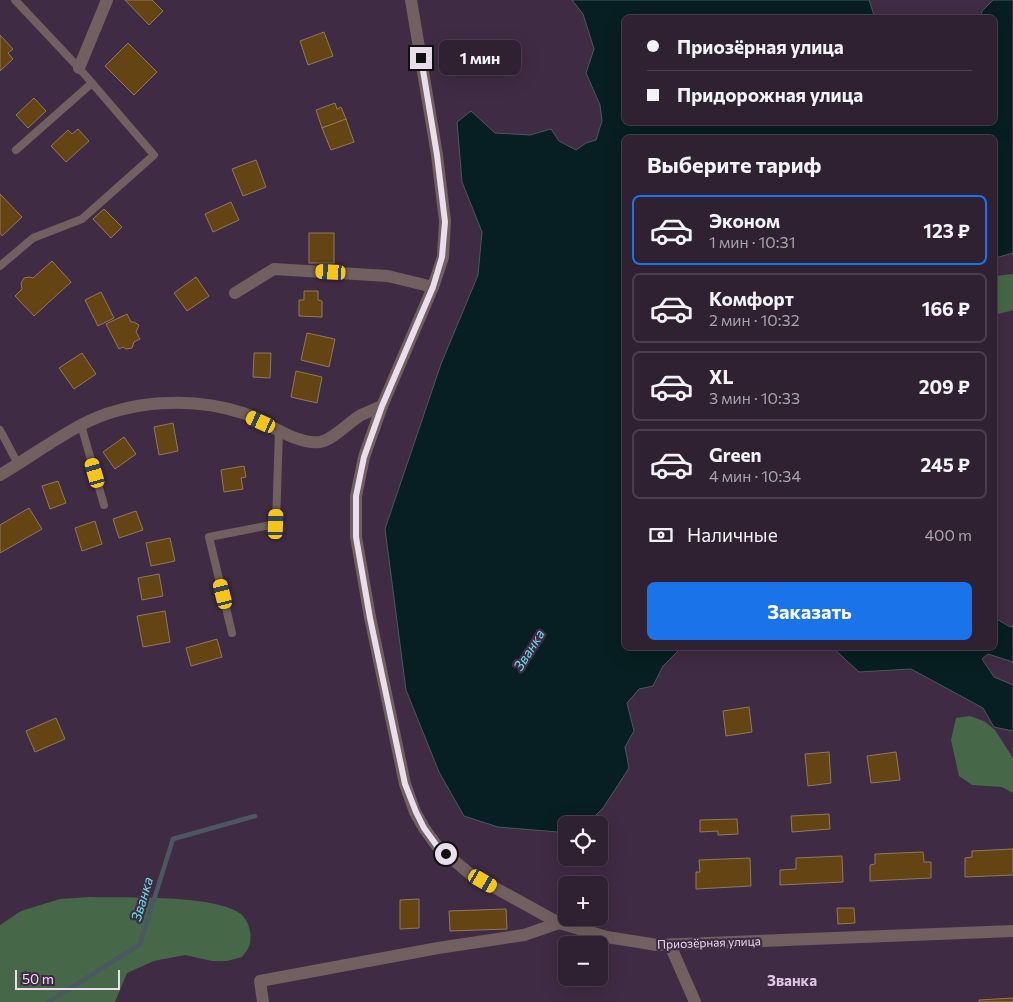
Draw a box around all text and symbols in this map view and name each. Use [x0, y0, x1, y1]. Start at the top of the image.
text: Приозёрная улица [677, 35, 844, 58]
callout: 1 мин [438, 40, 521, 76]
route end [410, 47, 432, 69]
text: 1 мин [460, 48, 500, 67]
text: Придорожная улица [677, 83, 863, 106]
text: Выберите тариф [647, 151, 821, 178]
icon: car [649, 208, 694, 253]
text: Эконом [709, 209, 780, 232]
text: 123 ₽ [923, 219, 970, 242]
text: 1 мин · 10:31 [709, 232, 796, 251]
car [315, 264, 346, 280]
icon: car [649, 286, 694, 331]
text: Комфорт [709, 287, 794, 310]
text: 166 ₽ [922, 297, 970, 320]
text: 2 мин · 10:32 [709, 310, 800, 329]
icon: car [649, 364, 694, 409]
text: XL [709, 365, 734, 388]
text: 209 ₽ [919, 375, 970, 398]
text: 3 мин · 10:33 [709, 388, 800, 407]
car [244, 409, 277, 435]
icon: car [649, 442, 694, 487]
text: Green [709, 443, 761, 466]
text: 245 ₽ [921, 453, 970, 476]
car [83, 457, 106, 489]
text: 4 мин · 10:34 [709, 466, 801, 485]
car [267, 509, 284, 539]
icon: cash [647, 521, 675, 549]
text: Наличные [687, 523, 778, 546]
text: 400 m [924, 525, 972, 544]
car [212, 578, 233, 610]
button: Заказать [647, 582, 972, 640]
water label: Званка [509, 626, 548, 673]
map controls [558, 816, 608, 986]
button: locate [558, 816, 608, 866]
route start [435, 843, 457, 865]
car [466, 867, 499, 895]
water label: Званка [127, 875, 156, 923]
button: + [558, 876, 608, 926]
street label: Приозёрная улица [657, 933, 761, 951]
button: − [558, 936, 608, 986]
scale bar [15, 967, 120, 990]
text: 50 m [22, 970, 54, 987]
district label: Званка [767, 971, 817, 989]

